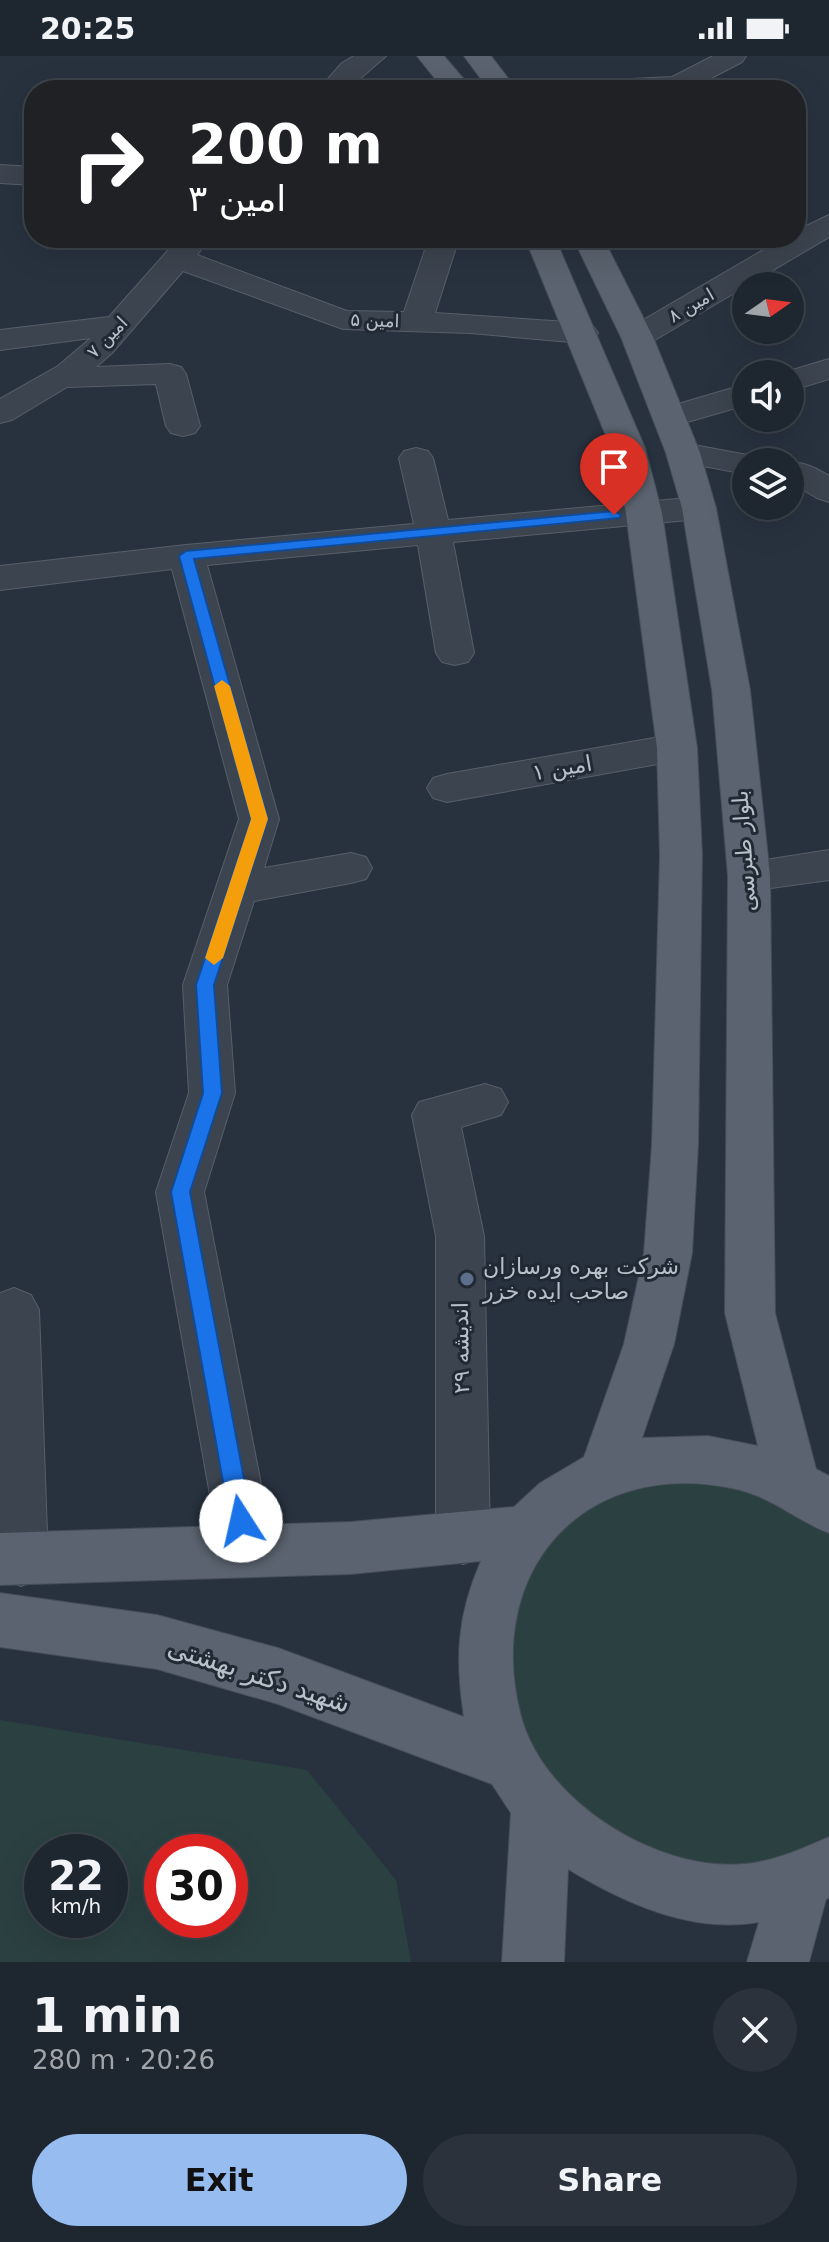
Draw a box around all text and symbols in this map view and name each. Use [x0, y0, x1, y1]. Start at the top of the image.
text: 20:25 [40, 11, 136, 46]
text: 200 m [188, 111, 383, 176]
icon: right [56, 112, 160, 216]
text: امین ۳ [188, 178, 286, 219]
north arrow [732, 272, 804, 344]
map controls [732, 272, 804, 520]
street label: امین ۸ [664, 284, 718, 327]
street label: امین ۵ [350, 309, 400, 332]
street label: امین ۷ [82, 312, 132, 363]
button: sound [732, 360, 804, 432]
pin [580, 433, 648, 515]
icon: arrive [592, 445, 636, 489]
button: layers [732, 448, 804, 520]
street label: امین ۱ [530, 750, 594, 786]
street label: بلوار طبرسی [727, 789, 761, 913]
place label: شرکت بهره ورسازان صاحب ایده خزر [482, 1254, 679, 1304]
marker: شرکت بهره ورسازان صاحب ایده خزر [458, 1270, 476, 1288]
street label: اندیشه ۲۹ [448, 1302, 474, 1394]
position arrow [199, 1479, 283, 1563]
street label: شهید دکتر بهشتی [164, 1631, 354, 1720]
speed limit sign: 30 [144, 1834, 248, 1938]
text: 22 [48, 1853, 104, 1899]
text: km/h [51, 1894, 101, 1918]
text: 1 min [32, 1987, 183, 2043]
button: close [713, 1988, 797, 2072]
text: 280 m · 20:26 [32, 2045, 215, 2075]
button: Exit [32, 2134, 407, 2226]
button: Share [423, 2134, 797, 2226]

